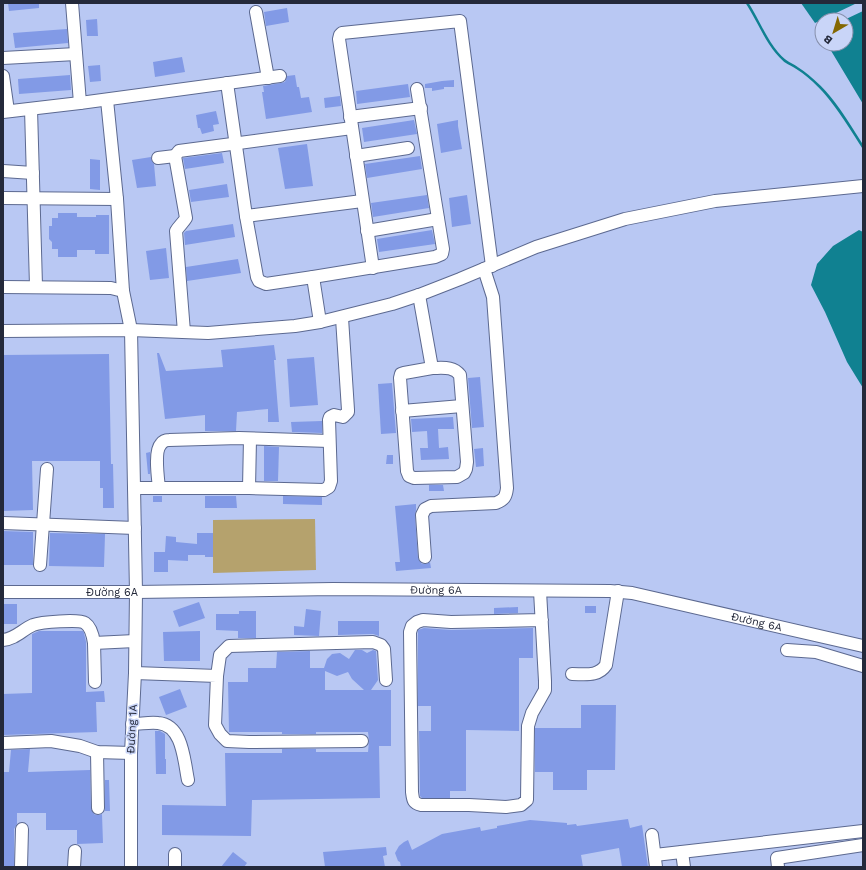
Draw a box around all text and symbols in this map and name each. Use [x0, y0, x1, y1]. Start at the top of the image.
north arrow [814, 12, 854, 52]
text: B [821, 32, 835, 47]
street label: Đường 6A [410, 583, 462, 596]
street label: Đường 6A [86, 586, 138, 599]
street label: Đường 6A [730, 609, 783, 634]
street label: Đường 1A [124, 704, 140, 754]

